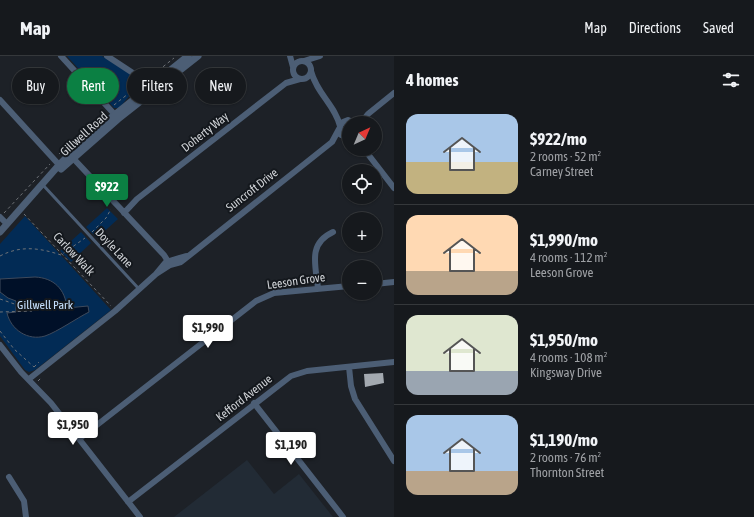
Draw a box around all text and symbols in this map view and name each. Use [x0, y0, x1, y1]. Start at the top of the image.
text: Map [20, 17, 51, 39]
text: Map [584, 20, 607, 36]
text: Directions [629, 20, 681, 36]
text: Saved [703, 20, 734, 36]
chip: Buy [12, 68, 59, 104]
chip: Rent [67, 68, 119, 104]
chip: Filters [127, 68, 187, 104]
chip: New [195, 68, 246, 104]
icon: filters [720, 69, 742, 91]
text: 4 homes [406, 70, 459, 90]
street label: Gillwell Road [57, 109, 111, 159]
street label: Doherty Way [179, 109, 231, 155]
north arrow [342, 116, 382, 156]
map controls [342, 116, 382, 300]
text: $922/mo [530, 129, 587, 149]
icon: home [438, 130, 486, 178]
text: 2 rooms · 52 m² [530, 149, 601, 164]
button: locate [342, 164, 382, 204]
text: Carney Street [530, 164, 593, 179]
street label: Suncroft Drive [223, 165, 281, 215]
pin: $922 [83, 174, 131, 208]
text: $922 [95, 179, 119, 194]
button: + [342, 212, 382, 252]
street label: Doyle Lane [92, 225, 136, 271]
street label: Carlow Walk [50, 229, 98, 279]
text: $1,990/mo [530, 230, 598, 250]
icon: home [438, 231, 486, 279]
text: 4 rooms · 112 m² [530, 250, 607, 265]
button: − [342, 260, 382, 300]
text: Leeson Grove [530, 265, 593, 280]
street label: Leeson Grove [266, 270, 326, 292]
park label: Gillwell Park [17, 298, 74, 312]
pin: $1,990 [175, 315, 241, 349]
text: $1,990 [192, 320, 224, 335]
text: $1,950/mo [530, 330, 598, 350]
icon: home [438, 331, 486, 379]
text: 4 rooms · 108 m² [530, 350, 607, 365]
text: Kingsway Drive [530, 365, 602, 380]
street label: Kefford Avenue [213, 372, 275, 424]
pin: $1,950 [40, 412, 106, 446]
text: $1,950 [57, 417, 89, 432]
text: $1,190/mo [530, 430, 598, 450]
icon: home [438, 431, 486, 479]
pin: $1,190 [258, 432, 324, 466]
text: $1,190 [275, 437, 307, 452]
text: 2 rooms · 76 m² [530, 450, 601, 465]
text: Thornton Street [530, 465, 604, 480]

